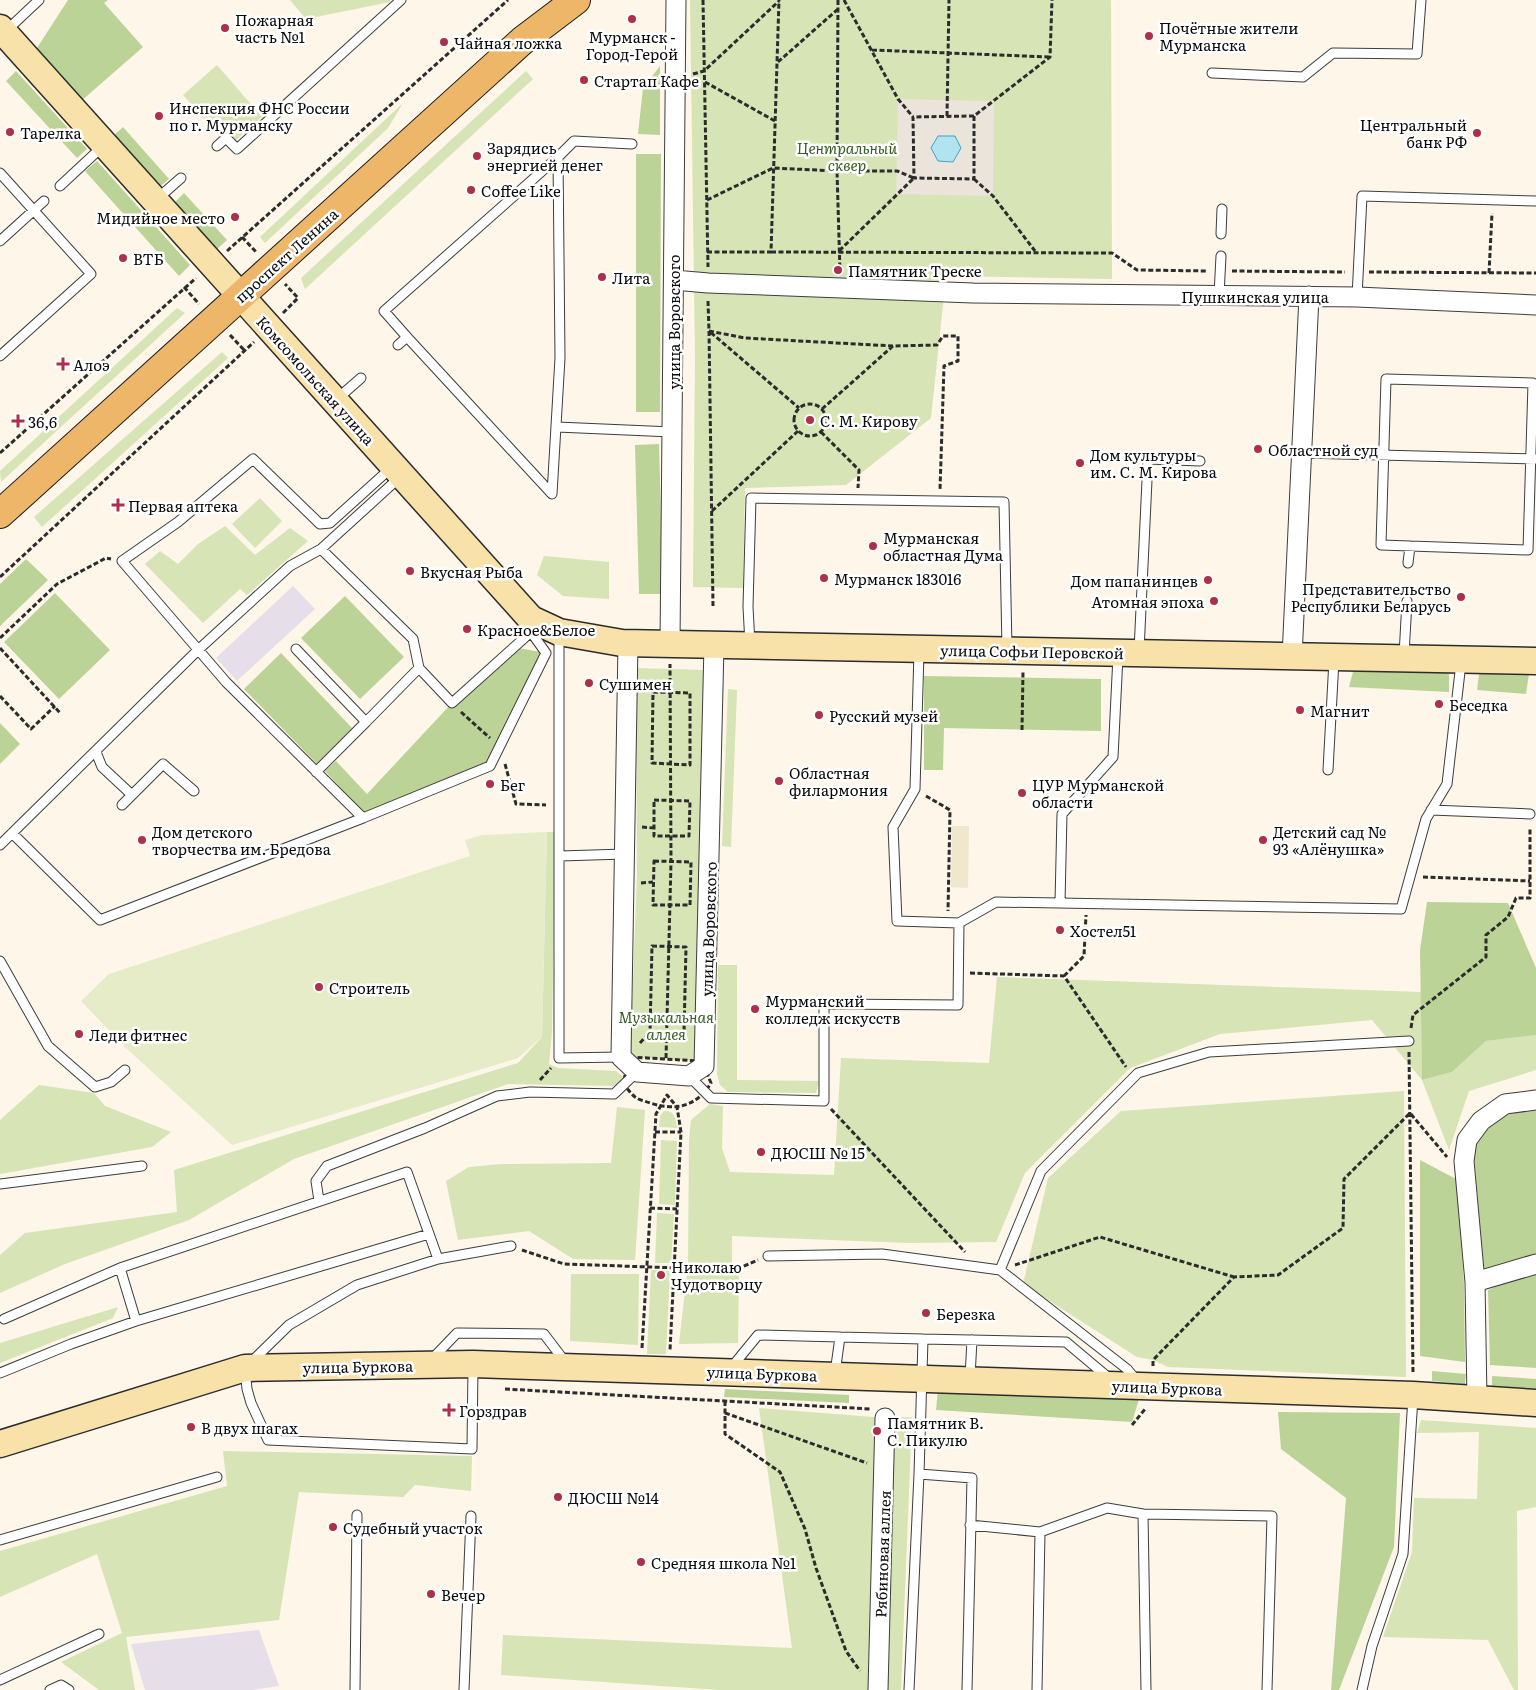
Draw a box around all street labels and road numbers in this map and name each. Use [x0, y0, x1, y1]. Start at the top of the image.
street label: проспект Ленина [229, 202, 343, 308]
street label: улица Воровского [662, 254, 685, 390]
street label: Пушкинская улица [1181, 285, 1330, 308]
street label: Комсомольская улица [251, 310, 381, 451]
street label: улица Софьи Перовской [940, 638, 1124, 664]
street label: улица Воровского [694, 861, 722, 997]
street label: улица Буркова [303, 1354, 414, 1378]
street label: улица Буркова [706, 1360, 819, 1386]
street label: улица Буркова [1111, 1374, 1224, 1400]
street label: Рябиновая аллея [868, 1490, 896, 1618]

